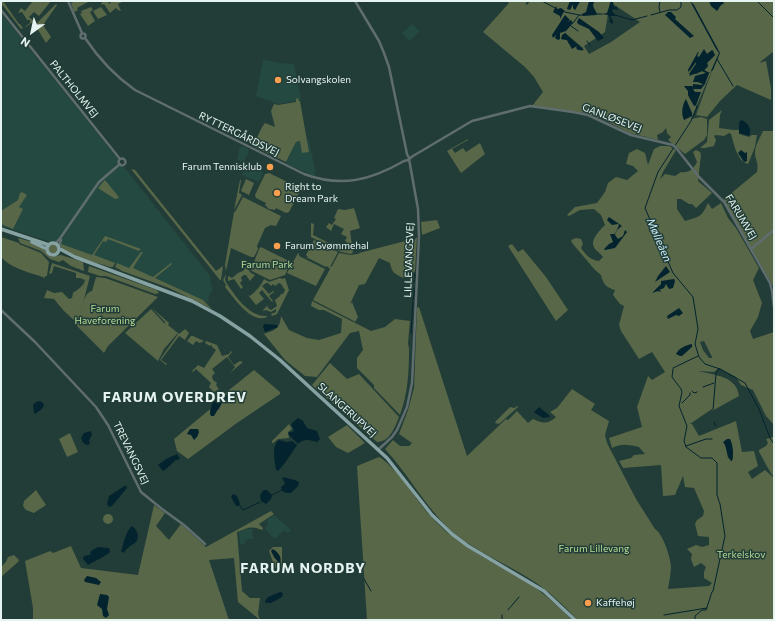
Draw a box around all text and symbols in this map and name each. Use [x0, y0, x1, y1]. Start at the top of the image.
north arrow [12, 12, 52, 52]
text: N [18, 35, 32, 50]
street label: PALTHOLMVEJ [47, 58, 101, 120]
place label: Solvangskolen [286, 74, 351, 86]
marker: Solvangskolen [273, 75, 283, 85]
street label: GANLØSEVEJ [580, 101, 644, 135]
street label: RYTTERGÅRDSVEJ [197, 109, 281, 159]
place label: Farum Tennisklub [182, 161, 262, 173]
marker: Farum Tennisklub [265, 162, 275, 172]
place label: Right to Dream Park [285, 181, 338, 204]
marker: Right to Dream Park [272, 188, 282, 198]
street label: FARUMVEJ [723, 192, 759, 242]
water label: Mølleåen [644, 216, 674, 264]
street label: LILLEVANGSVEJ [402, 222, 416, 298]
place label: Farum Svømmehal [285, 240, 369, 252]
marker: Farum Svømmehal [272, 241, 282, 251]
park label: Farum Park [241, 259, 293, 271]
park label: Farum Haveforening [75, 303, 135, 326]
street label: SLANGERUPVEJ [315, 380, 379, 440]
district label: FARUM OVERDREV [103, 389, 247, 405]
street label: TREVANGSVEJ [111, 420, 151, 486]
park label: Farum Lillevang [559, 543, 629, 555]
park label: Terkelskov [717, 549, 765, 561]
district label: FARUM NORDBY [240, 560, 366, 576]
place label: Kaffehøj [596, 597, 635, 609]
marker: Kaffehøj [583, 598, 593, 608]

